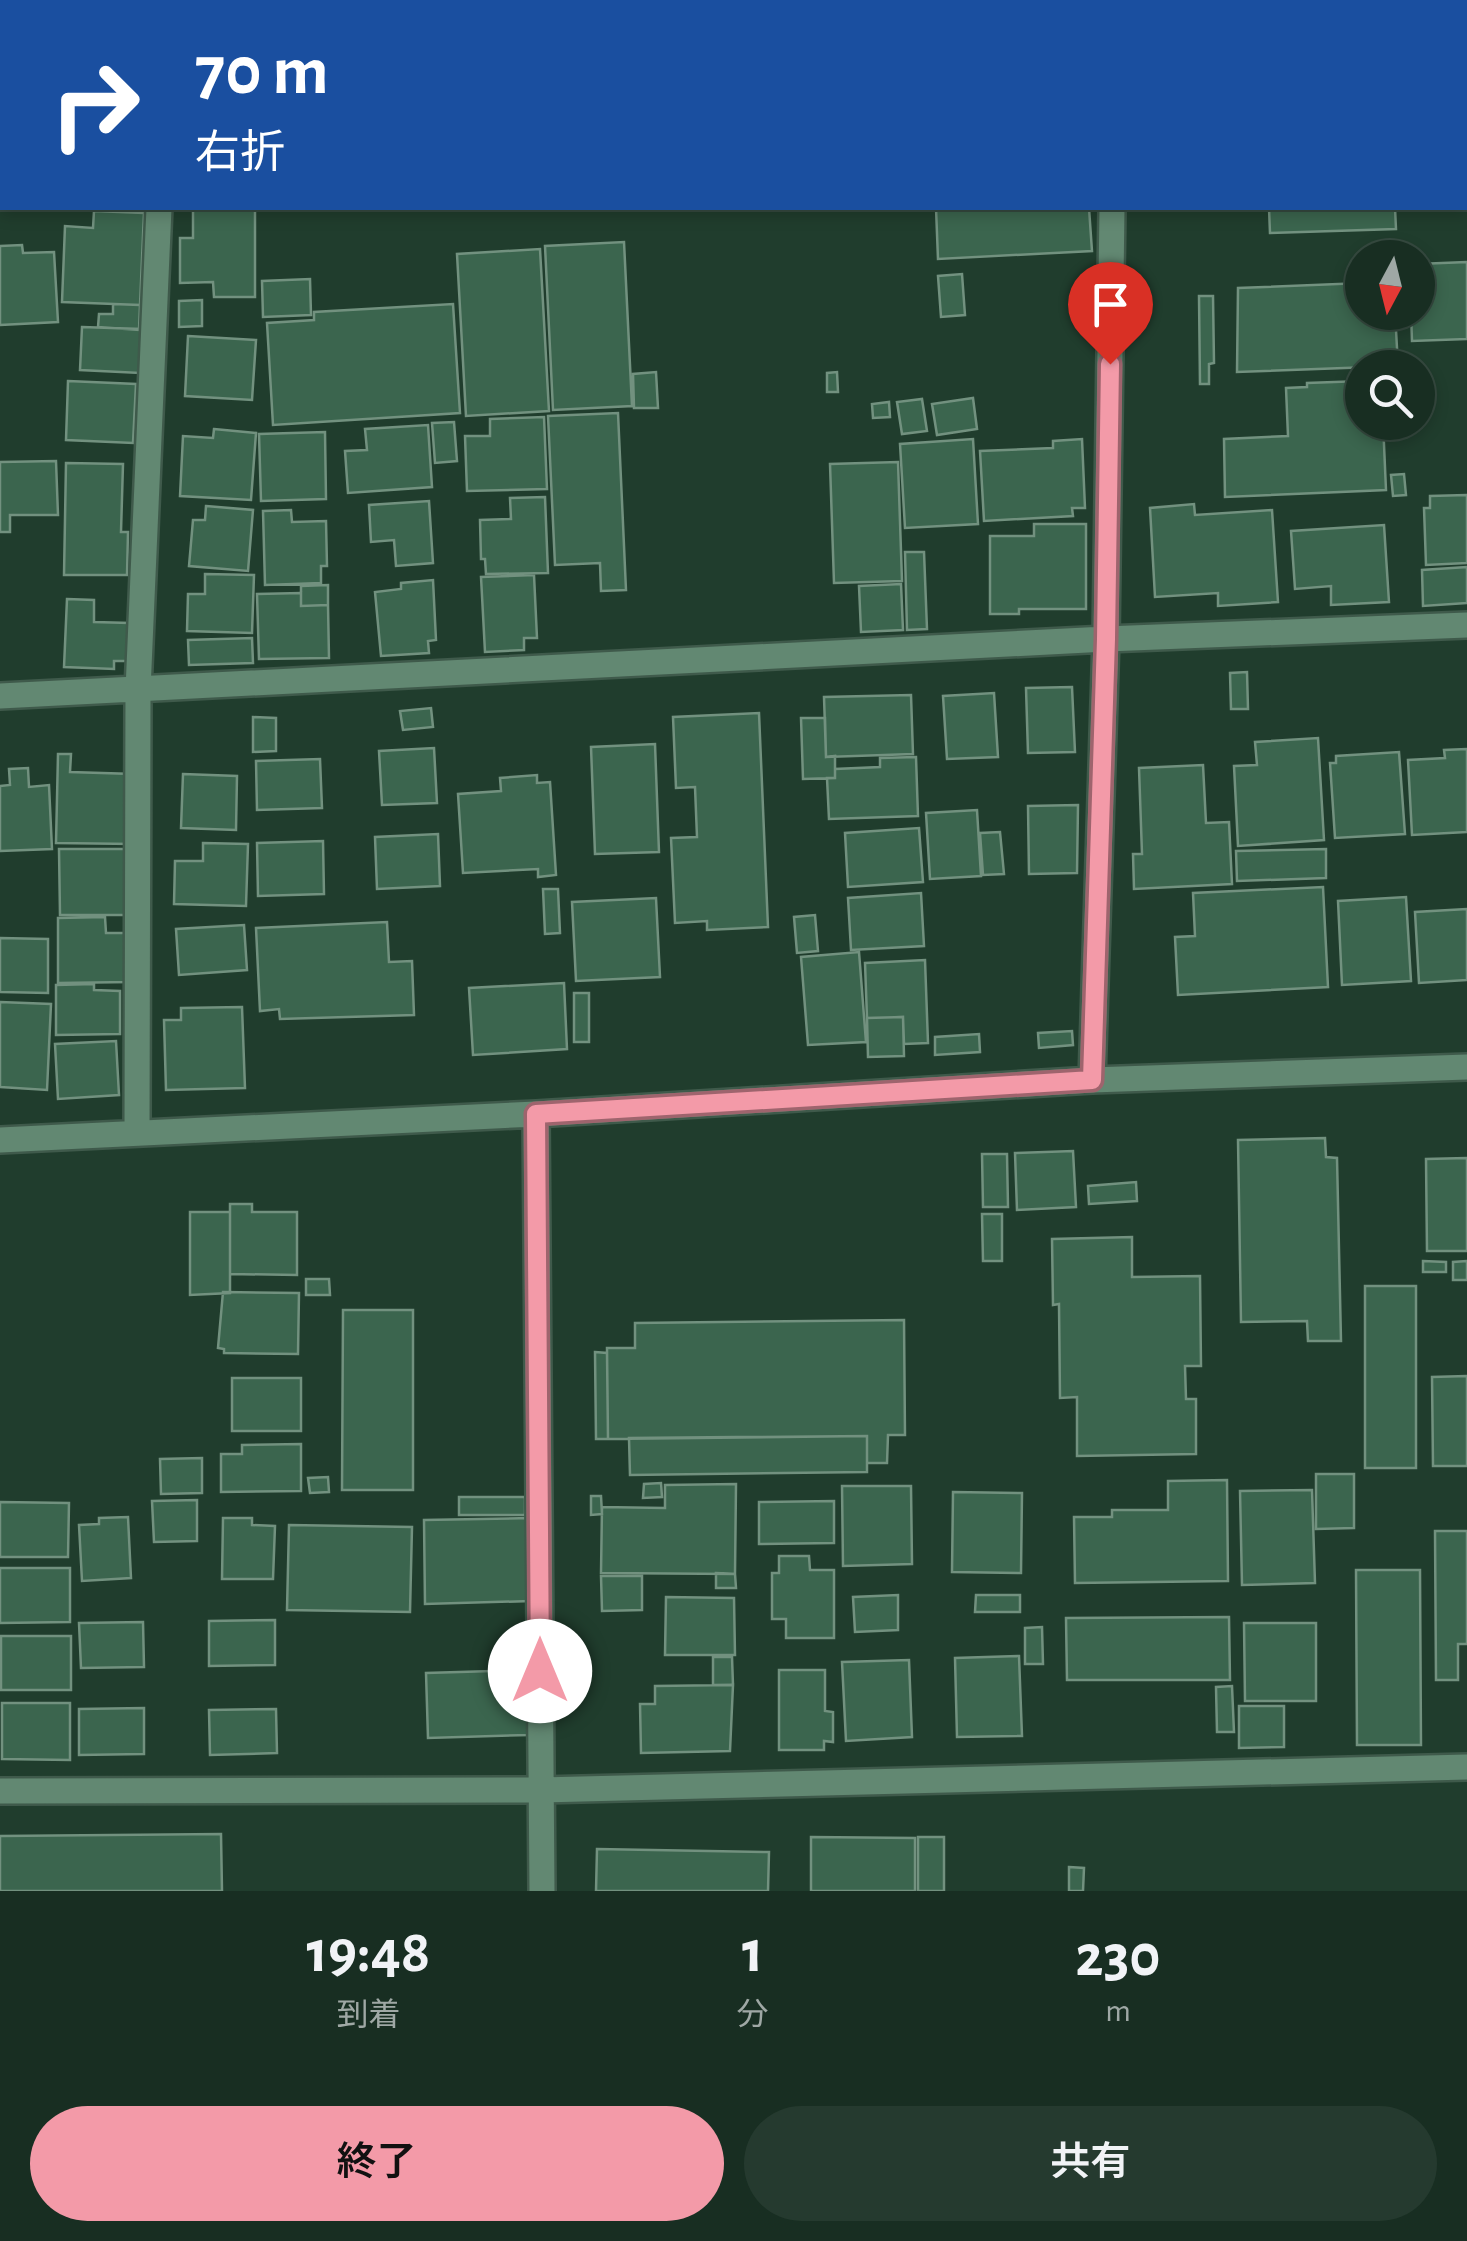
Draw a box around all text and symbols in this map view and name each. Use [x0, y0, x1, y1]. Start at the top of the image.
text: 70 m [195, 37, 329, 107]
icon: right [30, 40, 160, 170]
text: 右折 [195, 131, 285, 176]
north arrow [1345, 240, 1435, 330]
map controls [1345, 240, 1435, 440]
pin [1068, 262, 1153, 365]
icon: arrive [1083, 277, 1138, 332]
button: search [1345, 350, 1435, 440]
position arrow [488, 1619, 592, 1723]
text: 19:48 [306, 1923, 430, 1983]
text: 1 [742, 1923, 764, 1983]
text: 230 [1075, 1927, 1161, 1987]
text: m [1105, 1995, 1131, 2027]
text: 到着 [336, 1999, 400, 2031]
text: 分 [737, 1999, 769, 2031]
button: 終了 [30, 2106, 724, 2221]
button: 共有 [744, 2106, 1437, 2221]

